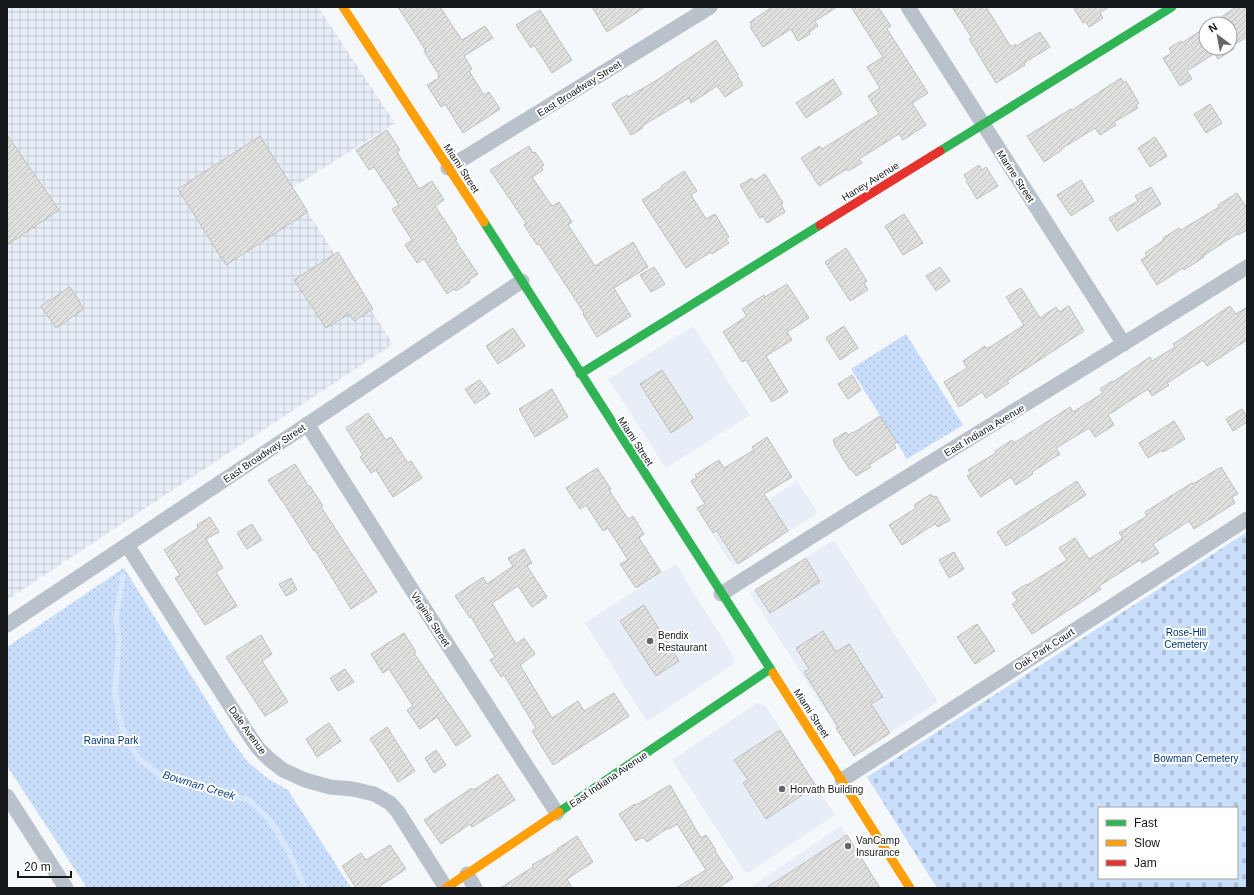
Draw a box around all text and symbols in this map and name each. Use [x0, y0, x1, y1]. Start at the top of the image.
north arrow [1198, 16, 1238, 56]
text: N [1206, 20, 1219, 35]
street label: East Broadway Street [535, 58, 623, 119]
street label: Miami Street [442, 142, 482, 195]
street label: Marine Street [995, 148, 1037, 205]
street label: Haney Avenue [840, 159, 901, 203]
street label: East Indiana Avenue [942, 402, 1027, 459]
street label: Miami Street [616, 415, 656, 468]
street label: East Broadway Street [221, 422, 308, 485]
street label: Virginia Street [409, 590, 452, 649]
street label: Oak Park Court [1012, 626, 1076, 673]
park label: Rose-Hill Cemetery [1164, 627, 1208, 650]
place label: Bendix Restaurant [658, 630, 707, 653]
marker: Bendix Restaurant [645, 636, 655, 646]
street label: Miami Street [792, 687, 832, 740]
street label: Dale Avenue [227, 704, 269, 757]
park label: Ravina Park [84, 735, 139, 746]
street label: East Indiana Avenue [567, 749, 650, 810]
park label: Bowman Cemetery [1153, 753, 1239, 764]
water label: Bowman Creek [161, 768, 237, 802]
marker: Horvath Building [777, 784, 787, 794]
place label: Horvath Building [790, 784, 863, 795]
legend [1098, 807, 1238, 879]
text: Fast [1134, 816, 1158, 830]
place label: VanCamp Insurance [856, 835, 900, 858]
text: Slow [1134, 836, 1160, 850]
marker: VanCamp Insurance [843, 841, 853, 851]
scale bar [18, 853, 71, 879]
text: Jam [1134, 856, 1157, 870]
text: 20 m [24, 860, 51, 874]

